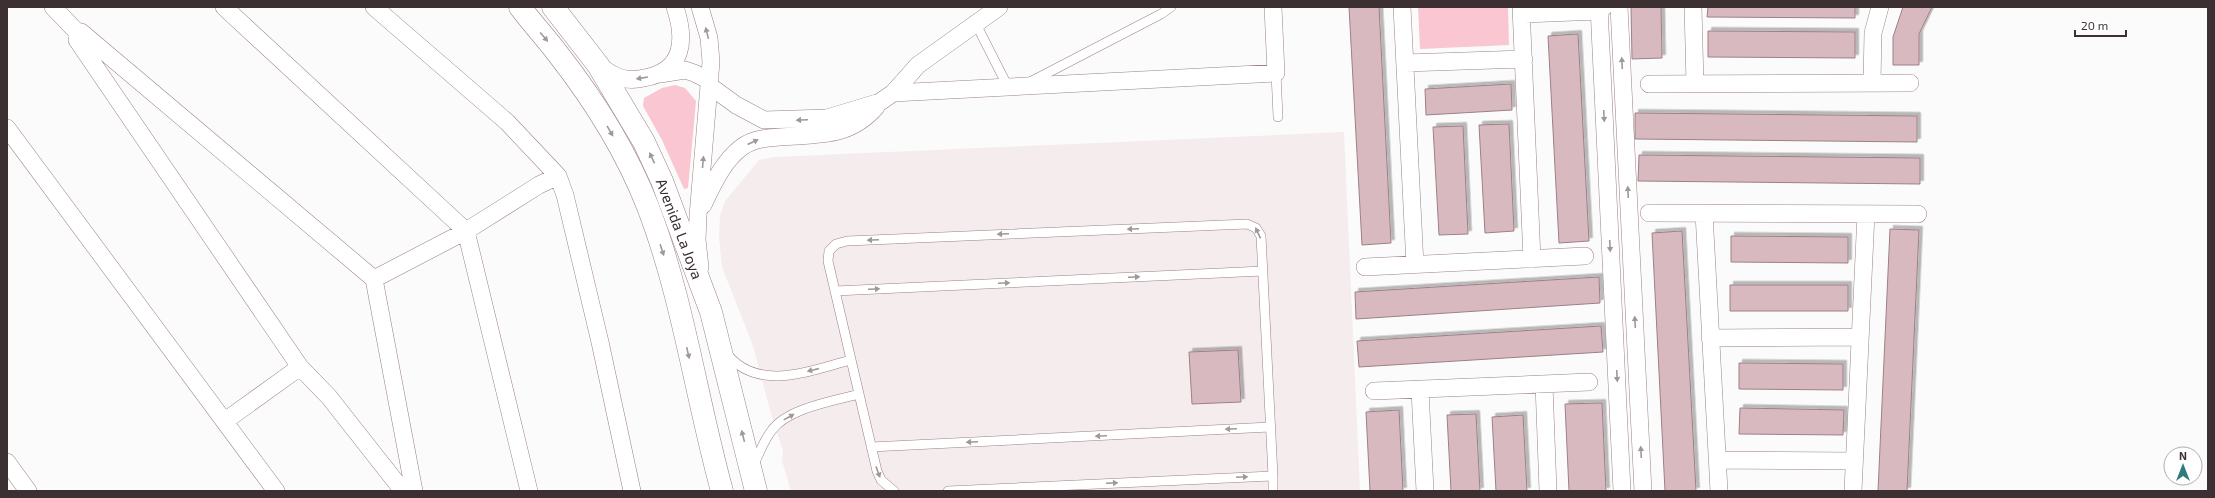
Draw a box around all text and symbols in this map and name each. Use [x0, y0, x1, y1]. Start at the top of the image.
scale bar [2075, 12, 2126, 38]
text: 20 m [2081, 18, 2108, 32]
one-way arrow [704, 27, 710, 39]
one-way arrow [540, 32, 549, 42]
one-way arrow [1619, 56, 1625, 69]
one-way arrow [636, 75, 648, 81]
one-way arrow [1601, 110, 1607, 123]
one-way arrow [796, 116, 808, 123]
one-way arrow [606, 125, 613, 137]
one-way arrow [747, 139, 758, 145]
one-way arrow [648, 151, 654, 163]
one-way arrow [700, 156, 706, 169]
street label: Avenida La Joya [653, 176, 707, 282]
one-way arrow [1625, 186, 1632, 198]
one-way arrow [1127, 225, 1139, 232]
one-way arrow [1255, 227, 1261, 239]
one-way arrow [997, 231, 1009, 238]
one-way arrow [866, 237, 879, 243]
one-way arrow [1607, 240, 1614, 252]
one-way arrow [659, 244, 665, 256]
one-way arrow [1128, 274, 1141, 280]
one-way arrow [998, 280, 1010, 287]
one-way arrow [868, 286, 880, 293]
one-way arrow [1632, 315, 1638, 328]
one-way arrow [685, 347, 691, 359]
one-way arrow [807, 367, 819, 373]
one-way arrow [1613, 370, 1620, 382]
one-way arrow [783, 413, 795, 420]
one-way arrow [1225, 425, 1237, 432]
one-way arrow [739, 430, 745, 442]
one-way arrow [1095, 432, 1107, 439]
one-way arrow [966, 439, 978, 446]
one-way arrow [1638, 446, 1645, 458]
north arrow [2163, 446, 2203, 486]
text: N [2179, 449, 2187, 462]
one-way arrow [875, 467, 881, 479]
one-way arrow [1236, 474, 1249, 480]
one-way arrow [1106, 480, 1118, 487]

